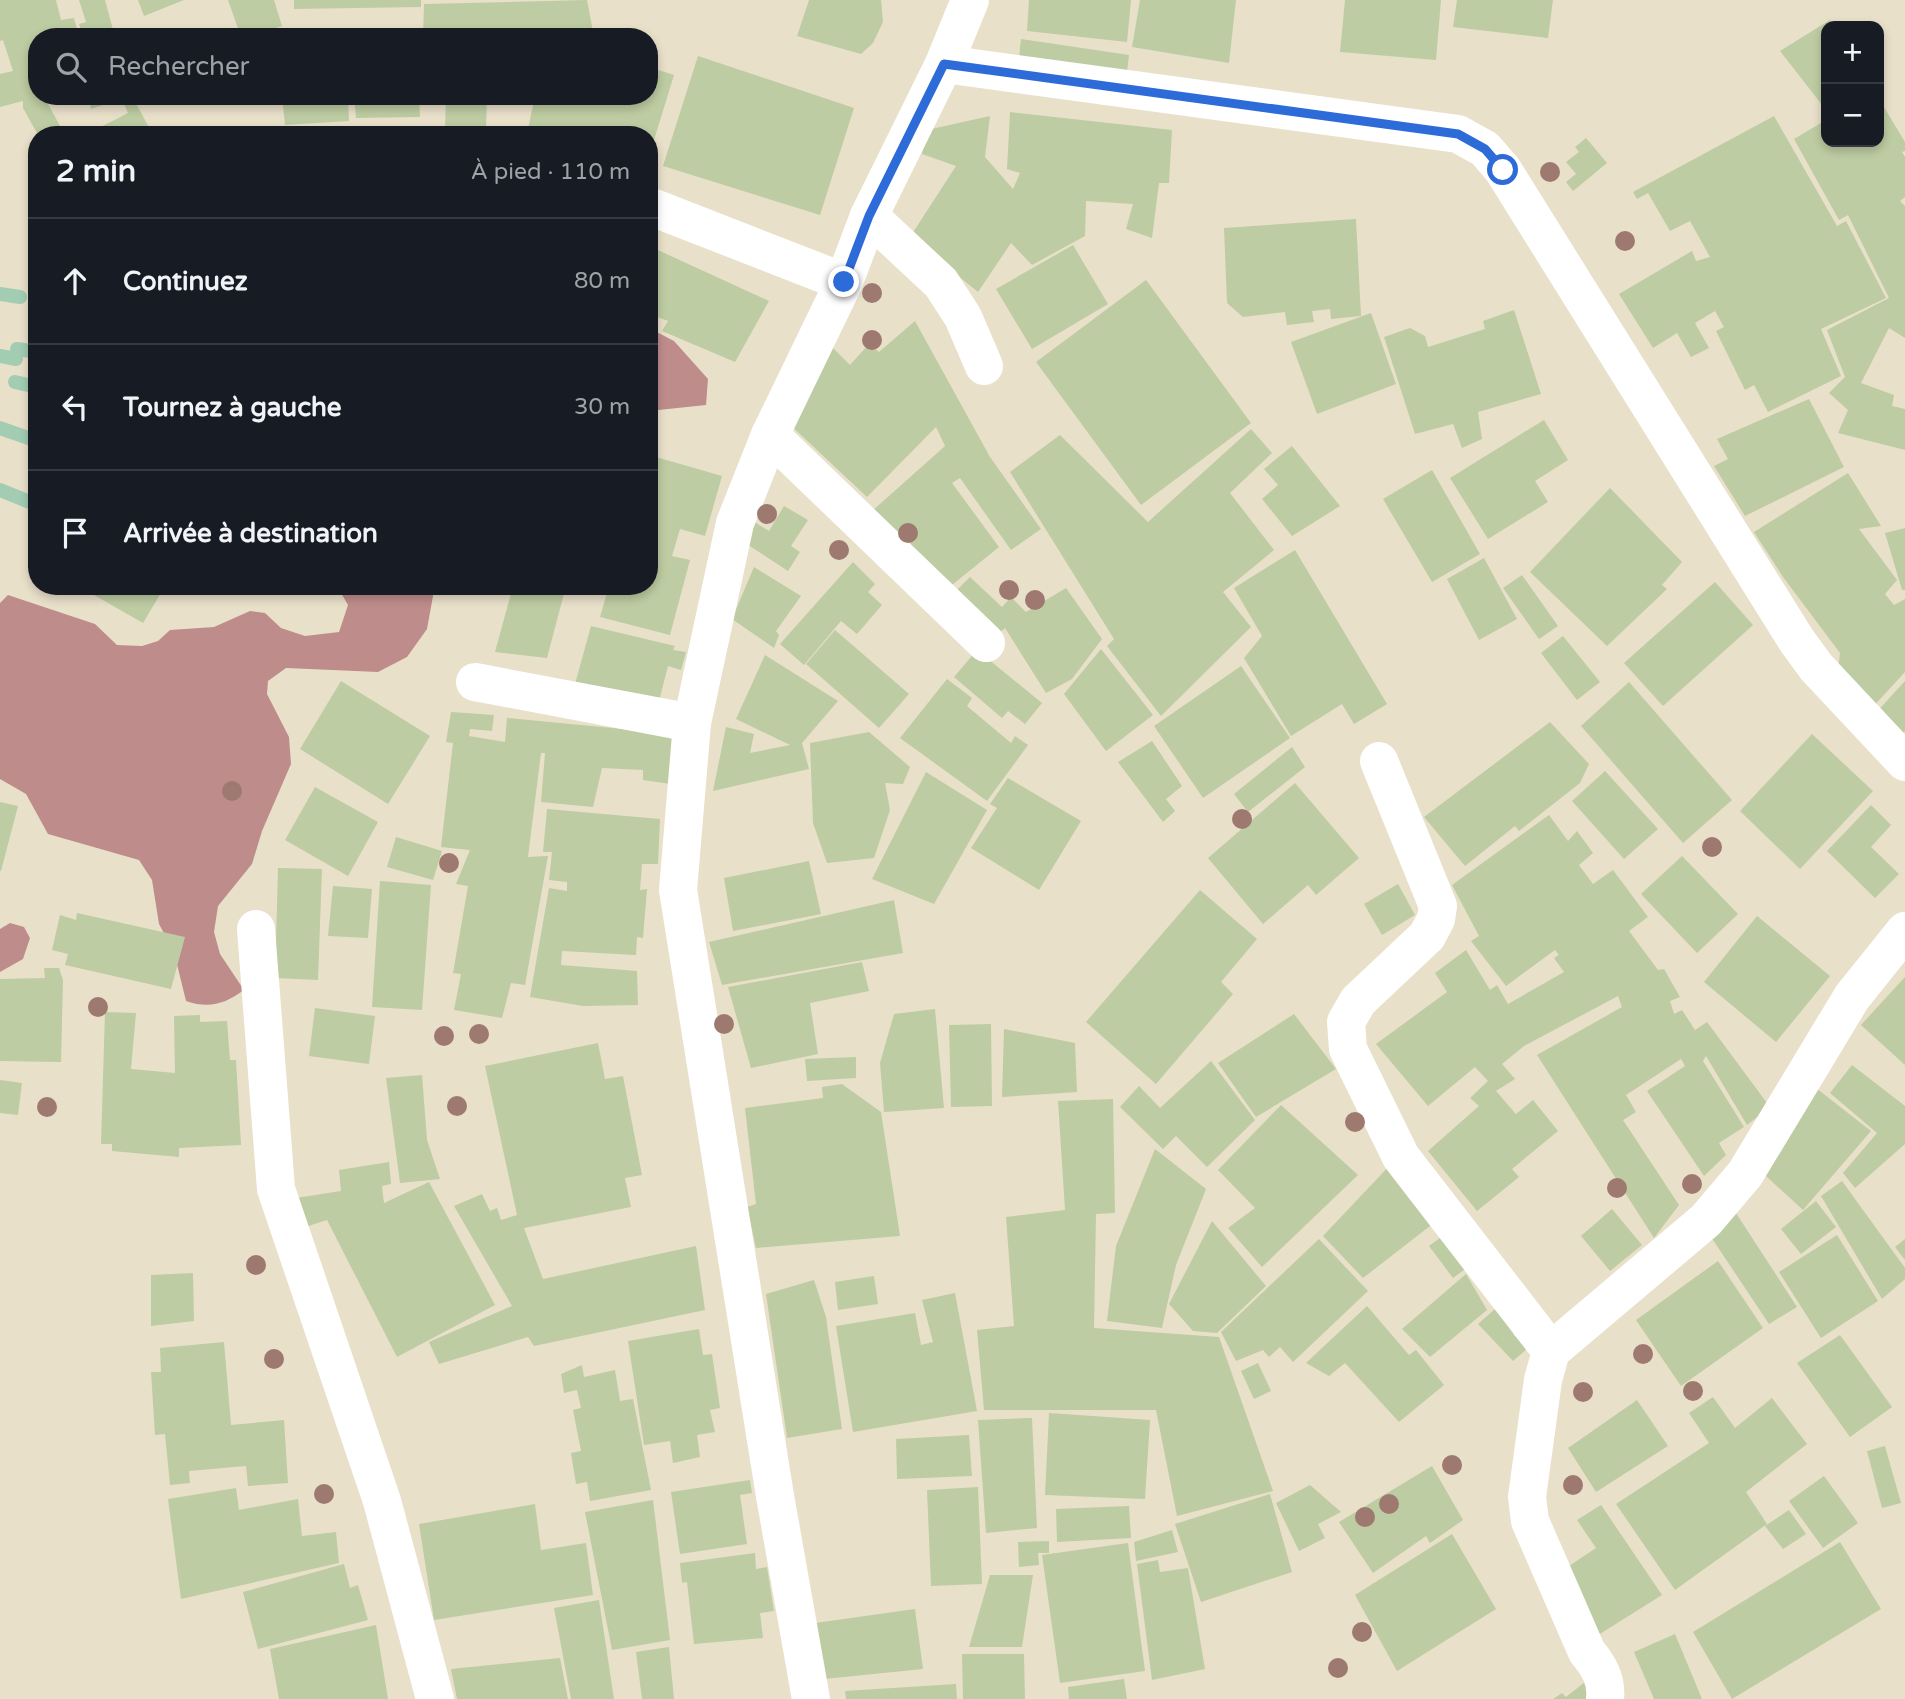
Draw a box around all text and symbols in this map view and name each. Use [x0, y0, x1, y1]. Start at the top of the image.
map controls [1821, 21, 1884, 147]
button: + [1821, 21, 1884, 84]
search box [28, 28, 658, 105]
icon: search [52, 48, 90, 86]
text: Rechercher [108, 51, 250, 82]
button: − [1821, 84, 1884, 147]
text: 2 min [56, 153, 136, 190]
route start [1487, 154, 1518, 185]
text: À pied · 110 m [471, 158, 630, 186]
icon: ahead [56, 262, 94, 300]
text: Continuez [123, 266, 248, 297]
route end [828, 266, 859, 297]
text: 80 m [574, 267, 630, 295]
icon: left [56, 388, 94, 426]
text: Tournez à gauche [123, 392, 342, 423]
text: 30 m [574, 393, 630, 421]
icon: arrive [56, 514, 94, 552]
text: Arrivée à destination [123, 518, 378, 549]

